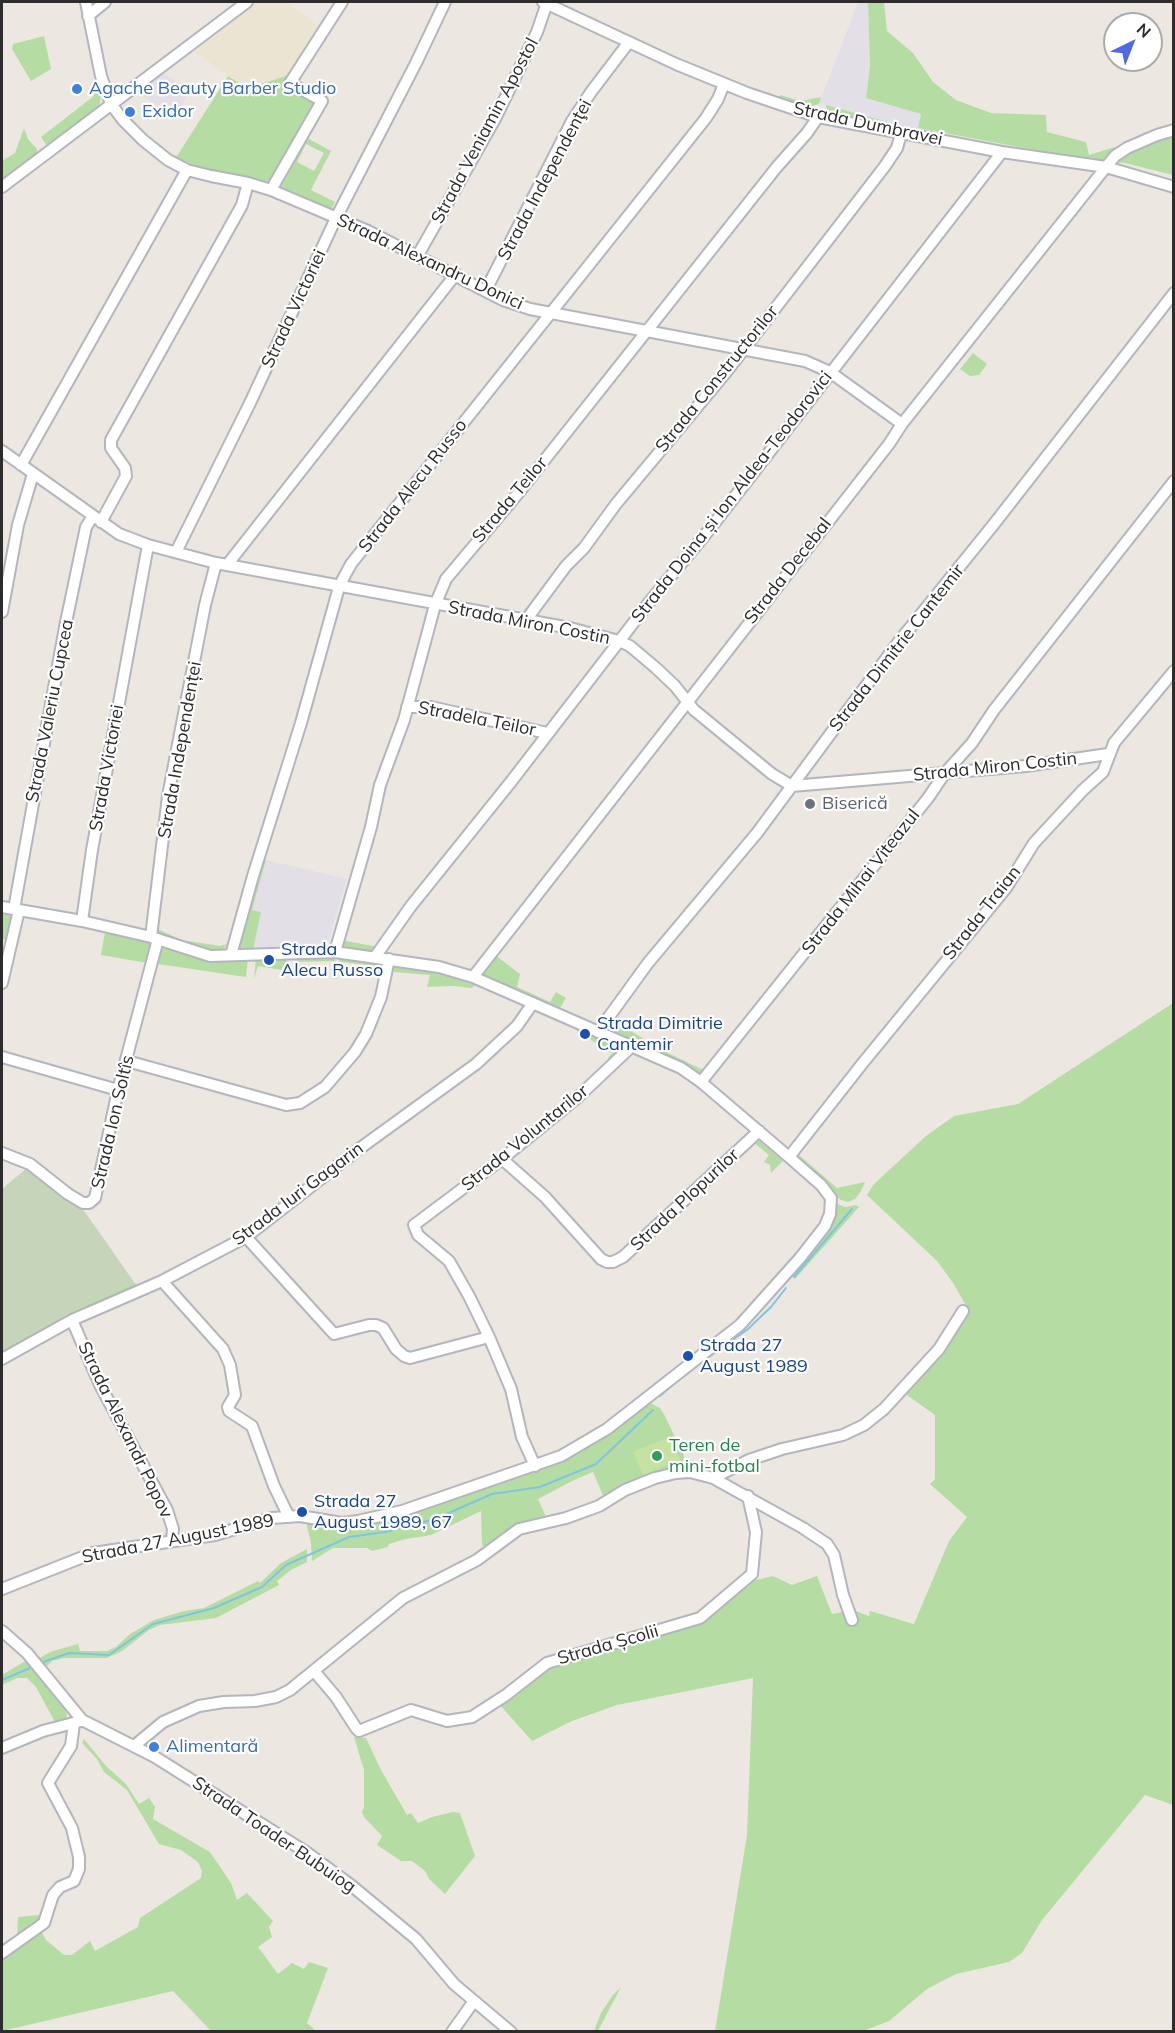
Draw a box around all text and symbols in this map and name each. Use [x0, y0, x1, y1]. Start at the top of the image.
north arrow [1103, 12, 1163, 72]
text: N [1133, 19, 1155, 42]
street label: Strada Veniamin Apostol [427, 34, 543, 228]
place label: Agache Beauty Barber Studio [89, 78, 336, 100]
marker: Agache Beauty Barber Studio [70, 82, 84, 96]
street label: Strada Independenţei [493, 96, 597, 264]
street label: Strada Dumbravei [791, 98, 945, 150]
place label: Exidor [142, 101, 194, 123]
marker: Exidor [123, 105, 137, 119]
street label: Strada Alexandru Donici [333, 209, 527, 315]
street label: Strada Victoriei [257, 246, 331, 372]
street label: Strada Constructorilor [651, 301, 783, 457]
street label: Strada Doina și Ion Aldea-Teodorovici [627, 367, 837, 627]
street label: Strada Alecu Russo [354, 415, 472, 557]
street label: Strada Teilor [468, 453, 552, 547]
street label: Strada Decebal [740, 514, 836, 628]
street label: Strada Dimitrie Cantemir [825, 560, 969, 736]
street label: Strada Miron Costin [446, 597, 612, 649]
street label: Strada Valeriu Cupcea [22, 618, 78, 804]
street label: Strada Independenței [154, 660, 206, 840]
street label: Stradela Teilor [416, 697, 538, 741]
street label: Strada Victoriei [85, 703, 129, 833]
street label: Strada Miron Costin [912, 748, 1078, 786]
place label: Biserică [822, 793, 888, 815]
marker: Biserică [803, 797, 817, 811]
street label: Strada Mihai Viteazul [797, 805, 925, 959]
street label: Strada Traian [939, 862, 1025, 964]
place label: Strada Alecu Russo [281, 939, 383, 982]
marker: Strada Alecu Russo [262, 953, 276, 967]
place label: Strada Dimitrie Cantemir [597, 1013, 723, 1056]
marker: Strada Dimitrie Cantemir [578, 1027, 592, 1041]
street label: Strada Ion Soltîs [87, 1053, 139, 1191]
street label: Strada Voluntarilor [457, 1080, 593, 1196]
street label: Strada Iuri Gagarin [228, 1138, 368, 1250]
street label: Strada Plopurilor [626, 1144, 744, 1256]
place label: Strada 27 August 1989 [700, 1335, 808, 1378]
street label: Strada Alexandr Popov [73, 1338, 177, 1522]
marker: Strada 27 August 1989 [681, 1349, 695, 1363]
place label: Teren de mini-fotbal [669, 1435, 760, 1478]
marker: Teren de mini-fotbal [650, 1449, 664, 1463]
place label: Strada 27 August 1989, 67 [314, 1491, 452, 1534]
marker: Strada 27 August 1989, 67 [295, 1505, 309, 1519]
street label: Strada 27 August 1989 [80, 1510, 276, 1568]
street label: Strada Școlii [555, 1620, 661, 1670]
place label: Alimentară [166, 1736, 258, 1758]
marker: Alimentară [147, 1740, 161, 1754]
street label: Strada Toader Bubuiog [188, 1772, 360, 1898]

